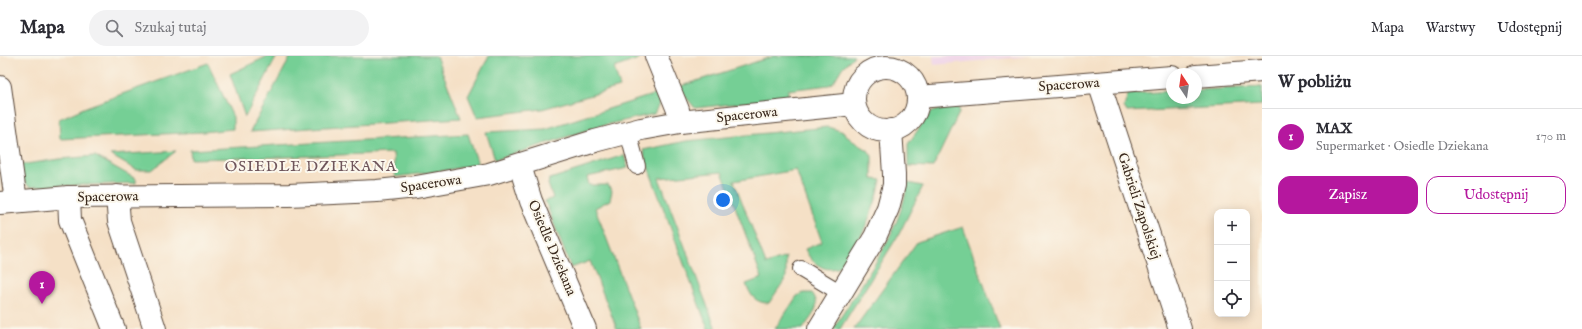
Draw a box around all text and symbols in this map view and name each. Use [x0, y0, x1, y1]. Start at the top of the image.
search box [89, 10, 369, 46]
text: Mapa [20, 16, 65, 40]
icon: search [103, 17, 125, 39]
text: Szukaj tutaj [135, 18, 206, 37]
text: Mapa [1371, 19, 1404, 37]
text: Warstwy [1426, 19, 1475, 37]
text: Udostępnij [1497, 19, 1562, 37]
north arrow [1166, 68, 1202, 104]
text: W pobliżu [1278, 72, 1351, 93]
street label: Spacerowa [1038, 74, 1101, 96]
street label: Spacerowa [716, 103, 779, 127]
text: MAX [1316, 119, 1352, 138]
text: 1 [1289, 128, 1293, 145]
text: 170 m [1536, 128, 1566, 145]
text: Supermarket · Osiedle Dziekana [1316, 138, 1488, 155]
street label: Gabrieli Zapolskiej [1113, 150, 1165, 262]
district label: OSIEDLE DZIEKANA [225, 157, 397, 176]
street label: Spacerowa [400, 171, 463, 197]
button: Zapisz [1278, 176, 1418, 214]
button: Udostępnij [1426, 176, 1566, 214]
street label: Spacerowa [77, 187, 140, 207]
your location [713, 190, 733, 210]
street label: Osiedle Dziekana [524, 197, 581, 299]
map controls [1214, 209, 1250, 317]
button: + [1214, 209, 1250, 245]
button: − [1214, 245, 1250, 281]
pin: 1 [29, 271, 55, 304]
button: locate [1214, 281, 1250, 317]

